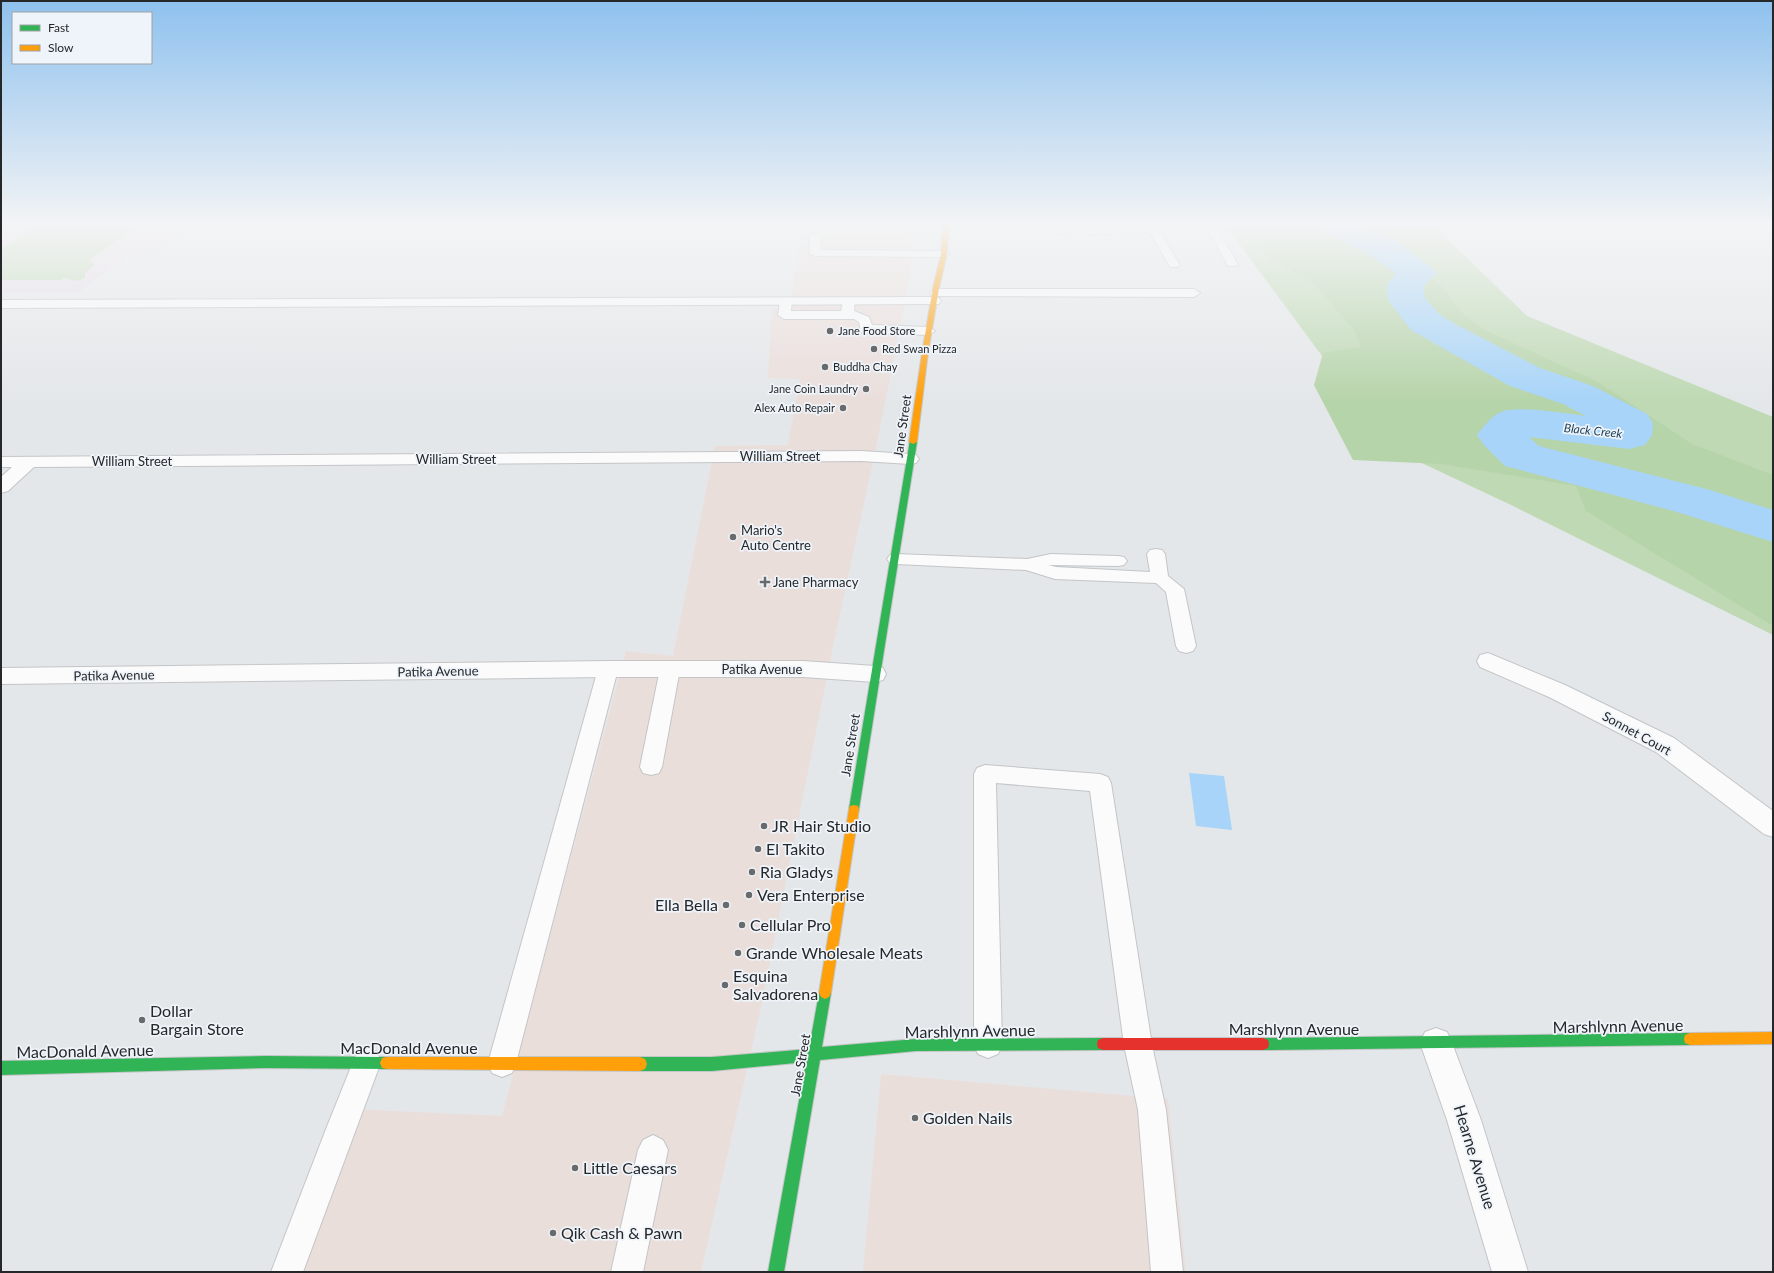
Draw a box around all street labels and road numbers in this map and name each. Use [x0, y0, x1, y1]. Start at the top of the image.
street label: Jane Street [890, 393, 914, 458]
street label: William Street [740, 448, 821, 464]
street label: William Street [416, 451, 497, 467]
street label: William Street [92, 453, 173, 469]
street label: Patika Avenue [722, 661, 803, 677]
street label: Patika Avenue [397, 662, 479, 680]
street label: Patika Avenue [73, 666, 155, 684]
street label: Sonnet Court [1600, 708, 1675, 759]
street label: Jane Street [837, 712, 863, 778]
street label: Marshlynn Avenue [1553, 1015, 1683, 1036]
street label: Marshlynn Avenue [1229, 1019, 1359, 1038]
street label: Marshlynn Avenue [905, 1020, 1035, 1041]
street label: Jane Street [787, 1032, 813, 1098]
street label: MacDonald Avenue [340, 1038, 478, 1057]
street label: MacDonald Avenue [16, 1040, 154, 1061]
street label: Hearne Avenue [1451, 1102, 1500, 1211]

